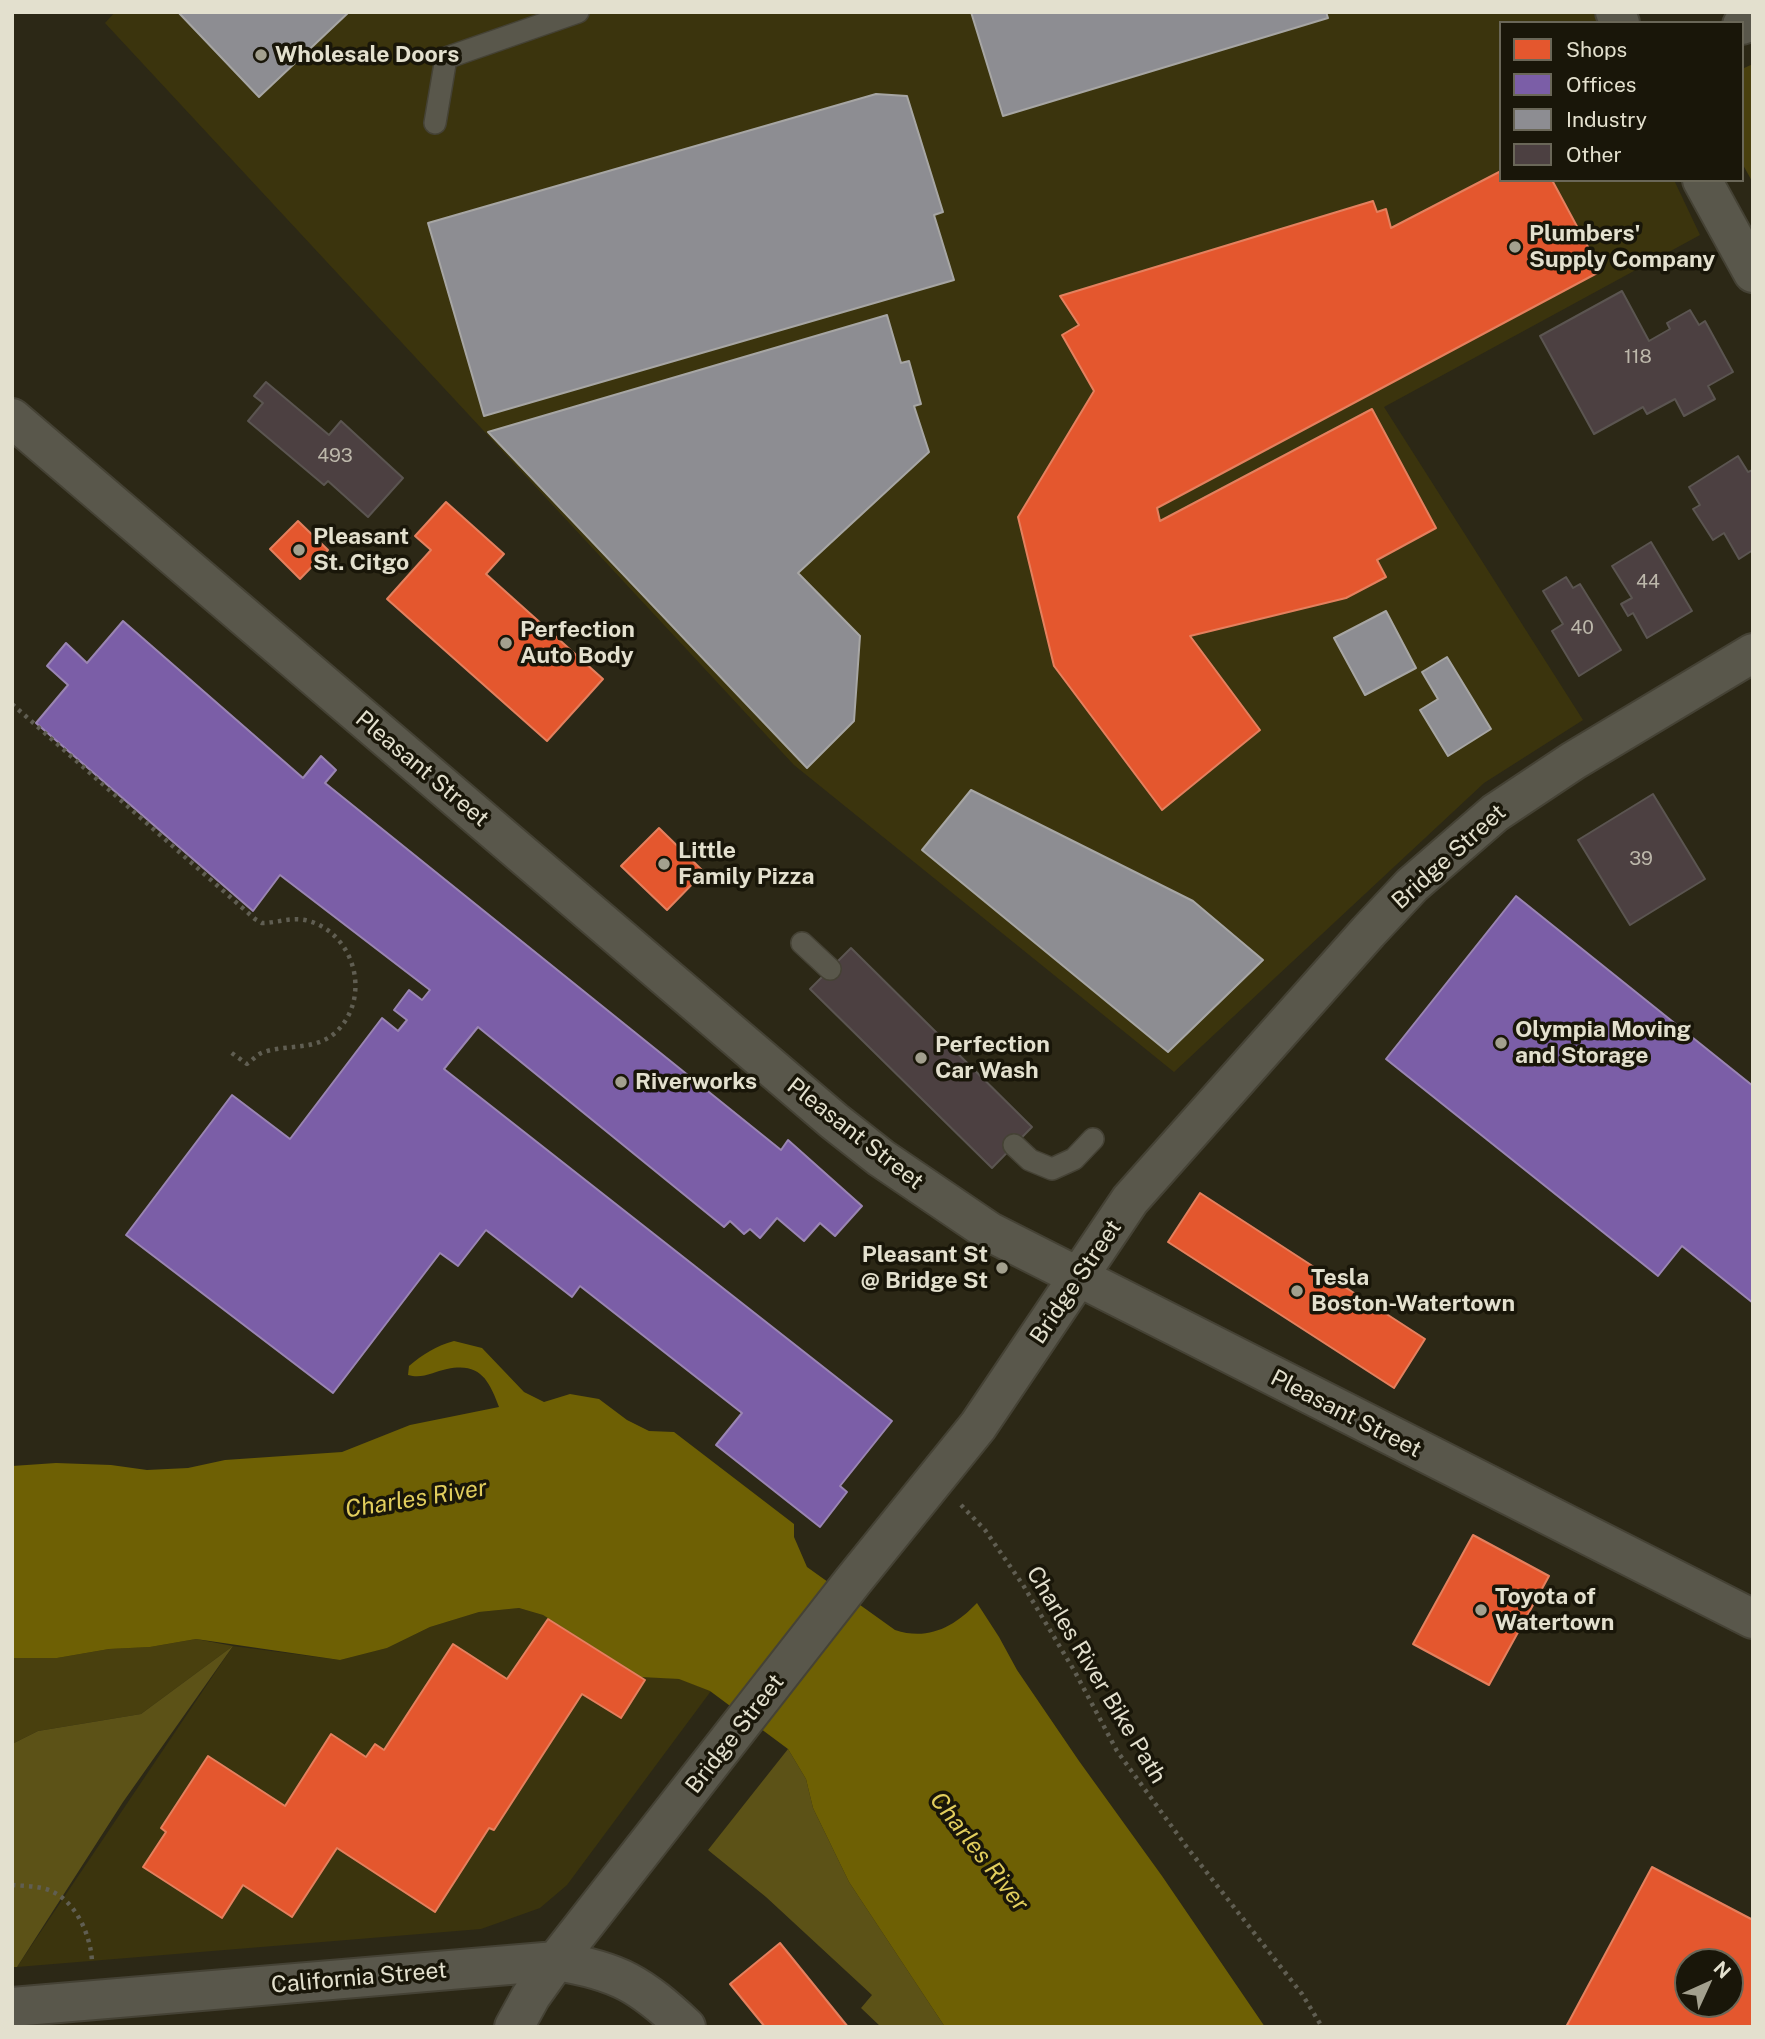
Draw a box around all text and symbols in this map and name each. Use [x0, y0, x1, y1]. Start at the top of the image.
legend [1499, 21, 1744, 182]
text: Shops [1566, 37, 1627, 62]
place label: Wholesale Doors [275, 41, 459, 69]
marker: Wholesale Doors [253, 47, 269, 63]
text: Offices [1566, 72, 1636, 97]
text: Industry [1566, 107, 1647, 132]
text: Other [1566, 142, 1622, 167]
place label: Plumbers' Supply Company [1529, 220, 1715, 274]
marker: Plumbers' Supply Company [1507, 239, 1523, 255]
house number: 118 [1624, 346, 1652, 368]
house number: 493 [317, 445, 353, 467]
place label: Pleasant St. Citgo [313, 523, 409, 577]
marker: Pleasant St. Citgo [291, 542, 307, 558]
house number: 44 [1636, 571, 1660, 593]
place label: Perfection Auto Body [520, 616, 635, 670]
house number: 40 [1570, 617, 1594, 639]
marker: Perfection Auto Body [498, 635, 514, 651]
street label: Pleasant Street [350, 705, 494, 833]
street label: Bridge Street [1386, 799, 1512, 915]
place label: Little Family Pizza [678, 837, 814, 891]
house number: 39 [1629, 848, 1653, 870]
marker: Little Family Pizza [656, 856, 672, 872]
place label: Olympia Moving and Storage [1515, 1016, 1691, 1070]
place label: Perfection Car Wash [935, 1031, 1050, 1085]
marker: Olympia Moving and Storage [1493, 1035, 1509, 1051]
marker: Perfection Car Wash [913, 1050, 929, 1066]
place label: Riverworks [635, 1068, 757, 1096]
street label: Pleasant Street [781, 1072, 929, 1196]
marker: Riverworks [613, 1074, 629, 1090]
street label: Bridge Street [1024, 1215, 1128, 1349]
place label: Pleasant St @ Bridge St [861, 1241, 988, 1295]
marker: Pleasant St @ Bridge St [994, 1260, 1010, 1276]
place label: Tesla Boston-Watertown [1311, 1264, 1515, 1318]
marker: Tesla Boston-Watertown [1289, 1283, 1305, 1299]
street label: Pleasant Street [1266, 1364, 1426, 1464]
water label: Charles River [343, 1474, 489, 1524]
street label: Charles River Bike Path [1020, 1561, 1172, 1789]
place label: Toyota of Watertown [1495, 1583, 1614, 1637]
marker: Toyota of Watertown [1473, 1602, 1489, 1618]
street label: Bridge Street [680, 1669, 790, 1799]
water label: Charles River [924, 1787, 1034, 1917]
north arrow [1674, 1948, 1744, 2018]
street label: California Street [270, 1957, 448, 1999]
text: N [1709, 1957, 1735, 1983]

